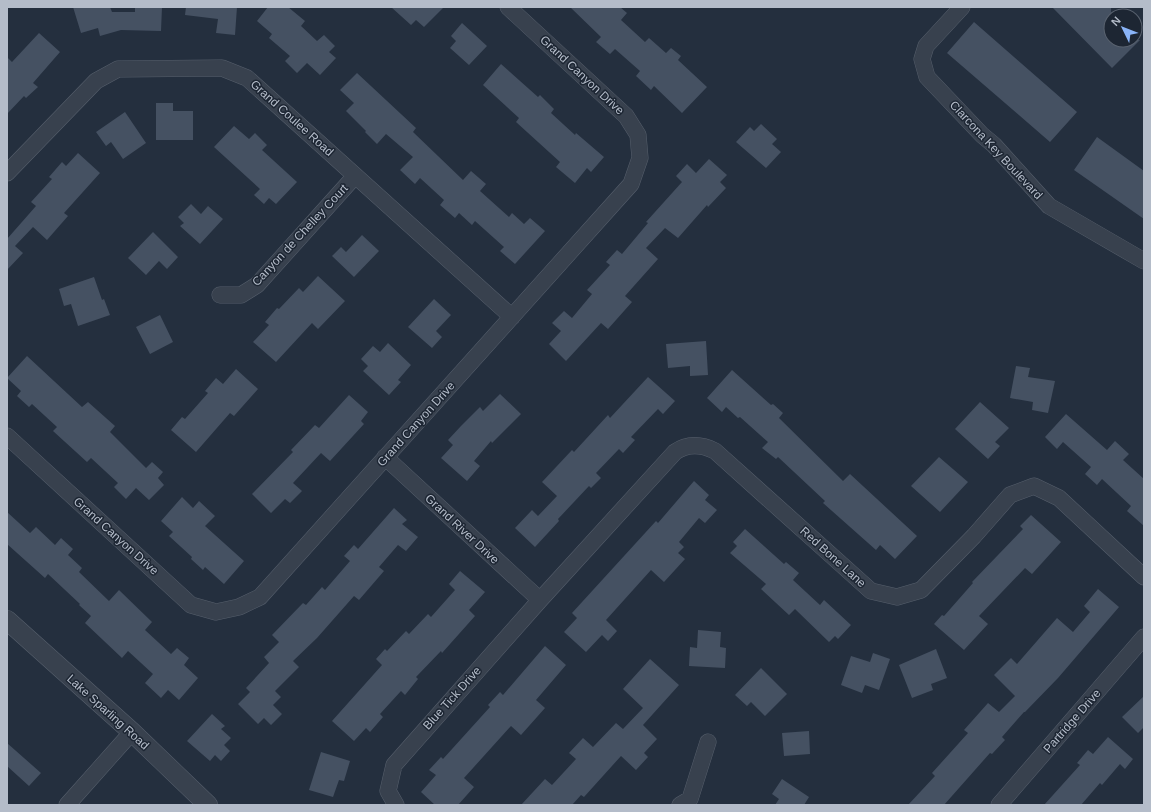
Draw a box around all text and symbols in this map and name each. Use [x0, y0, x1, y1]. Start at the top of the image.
north arrow [1103, 8, 1143, 48]
text: N [1109, 14, 1123, 28]
street label: Grand Canyon Drive [537, 33, 627, 118]
street label: Grand Coulee Road [248, 77, 336, 159]
street label: Clarcona Key Boulevard [947, 98, 1045, 202]
street label: Canyon de Chelley Court [249, 181, 351, 289]
street label: Grand Canyon Drive [374, 378, 458, 469]
street label: Grand River Drive [422, 491, 502, 567]
street label: Grand Canyon Drive [71, 494, 162, 578]
street label: Red Bone Lane [797, 524, 869, 590]
street label: Blue Tick Drive [420, 663, 484, 732]
street label: Lake Sparling Road [64, 672, 152, 752]
street label: Partridge Drive [1040, 686, 1104, 756]

